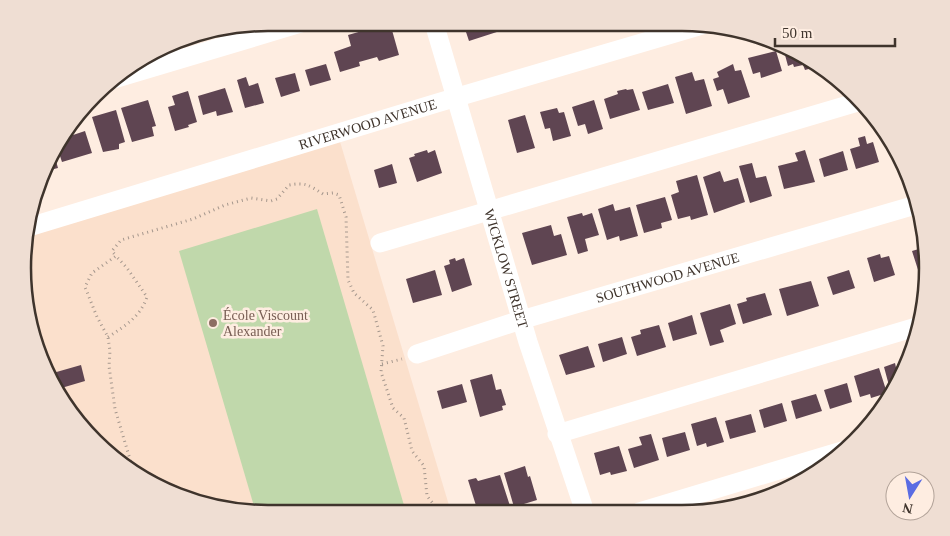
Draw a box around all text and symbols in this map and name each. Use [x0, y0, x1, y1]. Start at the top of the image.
scale bar [775, 15, 895, 47]
text: 50 m [782, 25, 813, 41]
street label: RIVERWOOD AVENUE [297, 97, 439, 153]
street label: WICKLOW STREET [481, 207, 531, 331]
street label: SOUTHWOOD AVENUE [594, 250, 741, 306]
place label: École Viscount Alexander [223, 307, 308, 339]
marker: École Viscount Alexander [207, 317, 219, 329]
north arrow [885, 471, 935, 521]
text: N [901, 500, 914, 517]

